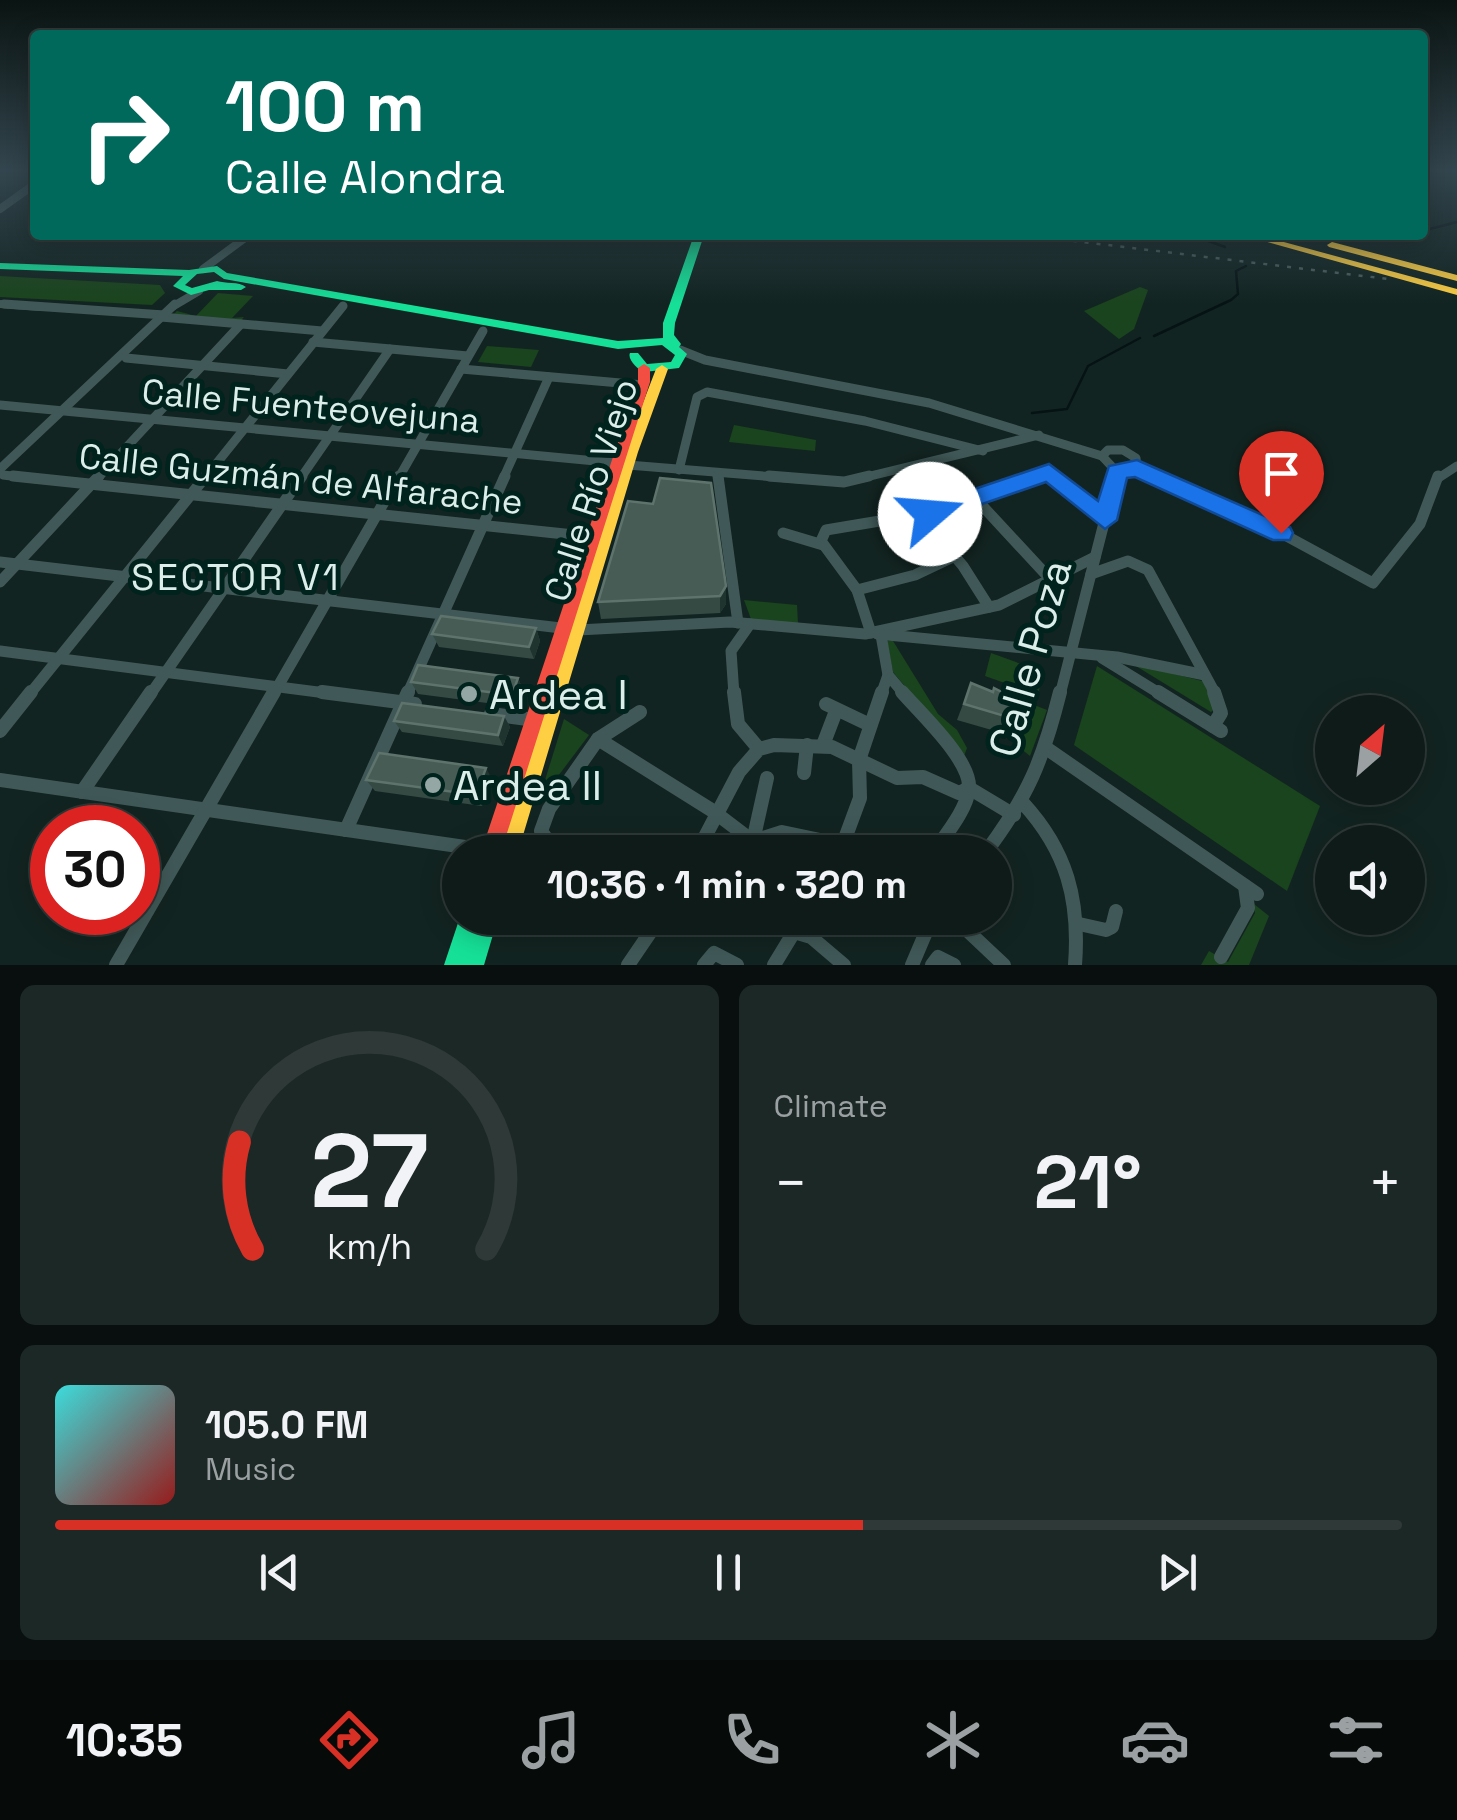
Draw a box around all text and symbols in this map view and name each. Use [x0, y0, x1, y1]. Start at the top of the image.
text: 100 m [225, 62, 425, 151]
icon: right [60, 70, 190, 200]
text: Calle Alondra [225, 149, 505, 206]
street label: Calle Fuenteovejuna [140, 369, 482, 443]
street label: Calle Río Viejo [534, 373, 648, 607]
pin [1239, 431, 1324, 534]
street label: Calle Guzmán de Alfarache [77, 434, 525, 524]
icon: arrive [1254, 446, 1309, 501]
position arrow [878, 462, 982, 566]
district label: SECTOR V1 [131, 553, 341, 601]
street label: Calle Poza [977, 553, 1083, 763]
place label: Ardea I [489, 668, 628, 721]
marker: Ardea I [458, 683, 480, 705]
north arrow [1315, 695, 1425, 805]
map controls [1315, 695, 1425, 935]
place label: Ardea II [453, 759, 602, 812]
marker: Ardea II [422, 774, 444, 796]
speed limit sign: 30 [30, 805, 160, 935]
button: sound [1315, 825, 1425, 935]
text: 10:36 · 1 min · 320 m [547, 861, 907, 909]
text: Climate [774, 1086, 888, 1126]
text: 27 [310, 1105, 428, 1237]
text: 21° [1034, 1134, 1142, 1230]
text: − [774, 1148, 808, 1218]
text: + [1368, 1148, 1402, 1218]
text: km/h [327, 1224, 412, 1269]
text: 105.0 FM [205, 1401, 369, 1449]
text: Music [205, 1449, 296, 1489]
icon: previous [252, 1545, 307, 1600]
icon: pause [701, 1545, 756, 1600]
icon: next [1150, 1545, 1205, 1600]
icon: directions [314, 1705, 384, 1775]
icon: music [516, 1705, 586, 1775]
icon: phone [717, 1705, 787, 1775]
icon: climate [918, 1705, 988, 1775]
icon: car [1120, 1705, 1190, 1775]
icon: filters [1321, 1705, 1391, 1775]
text: 10:35 [66, 1712, 183, 1769]

